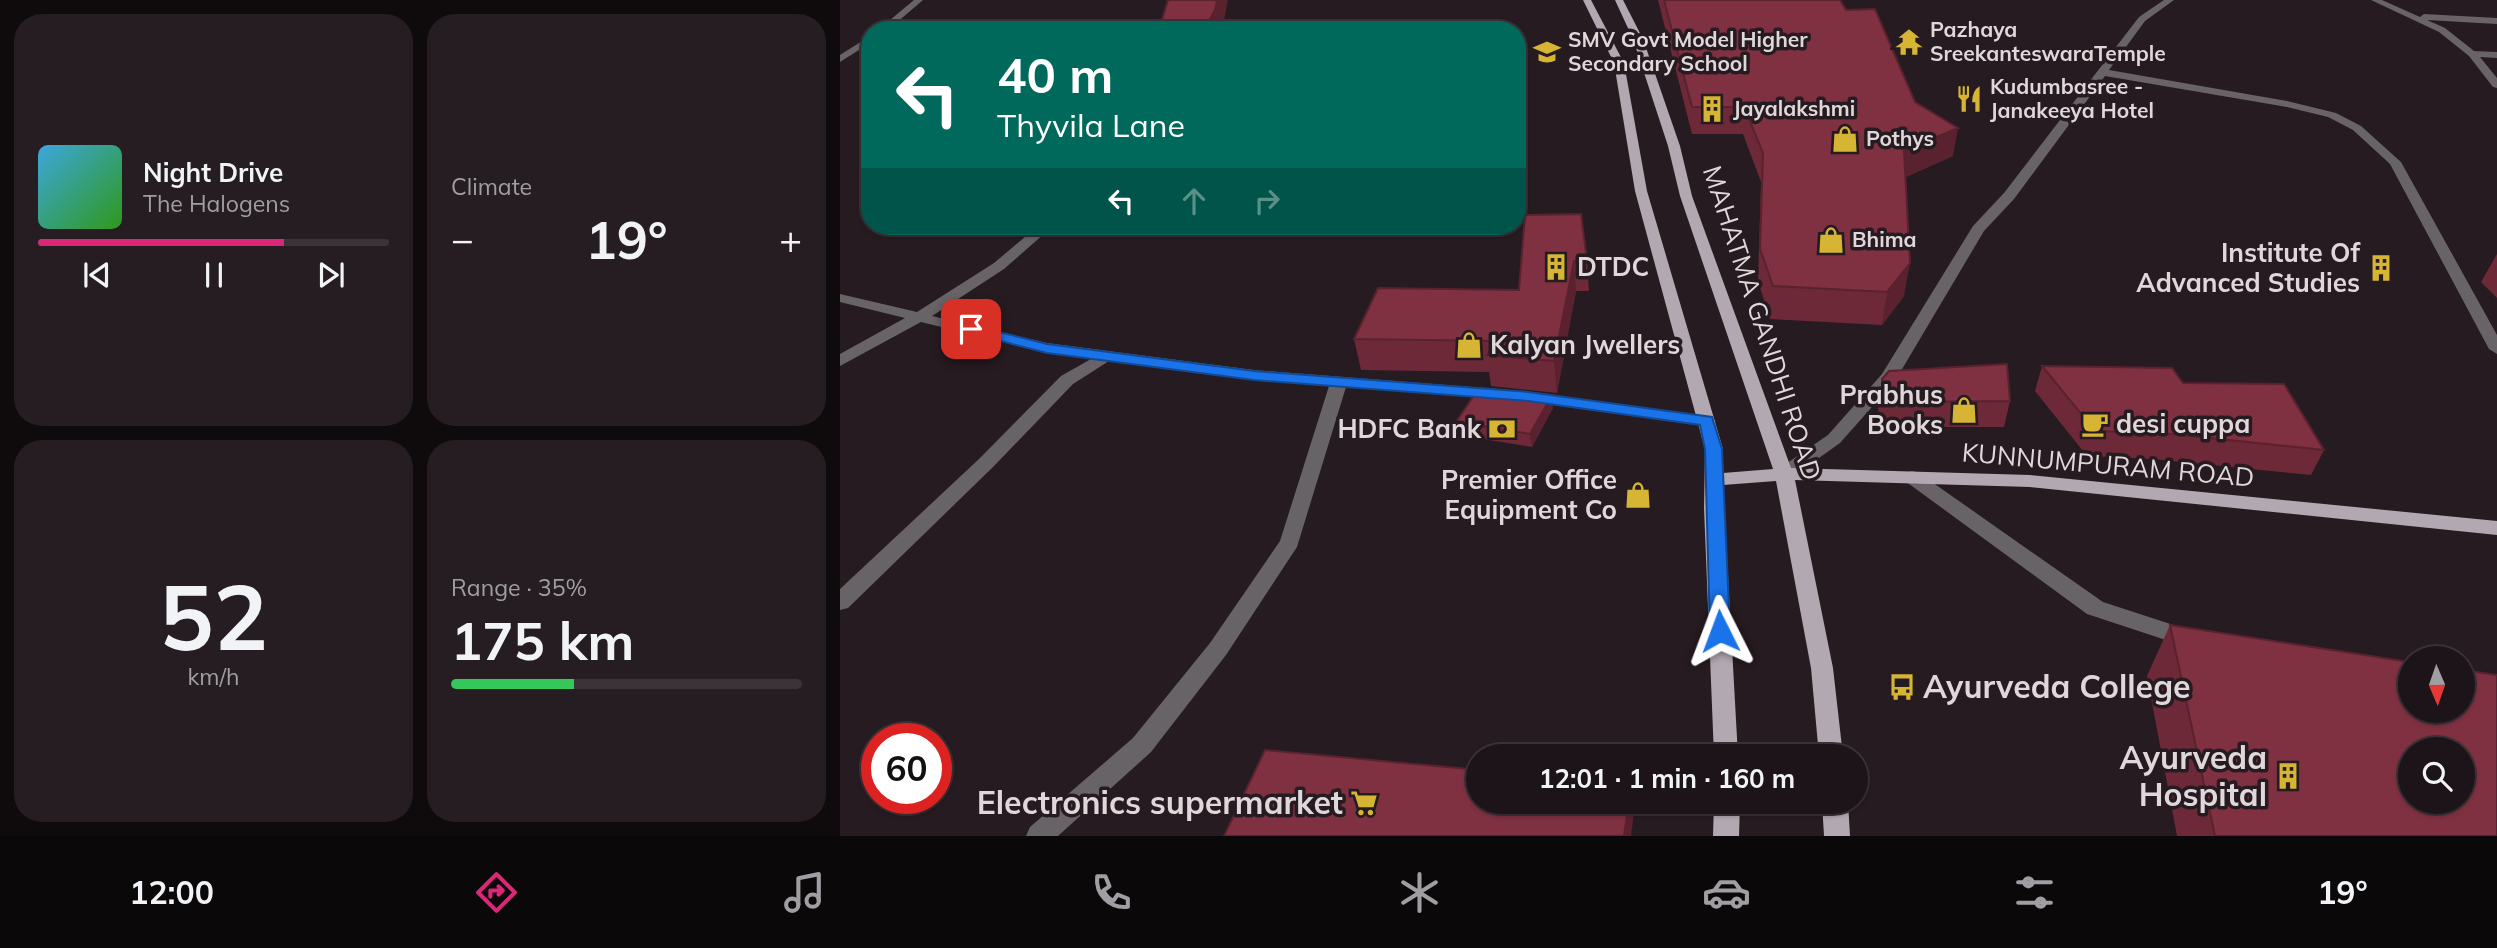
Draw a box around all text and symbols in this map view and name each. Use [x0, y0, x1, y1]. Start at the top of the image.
place label: Pazhaya SreekanteswaraTemple [1930, 16, 2166, 66]
place label: SMV Govt Model Higher Secondary School [1568, 26, 1808, 76]
temple icon: Pazhaya SreekanteswaraTemple [1894, 27, 1924, 57]
school or university icon: SMV Govt Model Higher Secondary School [1532, 37, 1562, 67]
text: 40 m [997, 44, 1113, 105]
icon: left [882, 49, 973, 140]
place label: Kudumbasree - Janakeeya Hotel [1990, 73, 2154, 123]
restaurant icon: Kudumbasree - Janakeeya Hotel [1954, 84, 1984, 114]
building icon: Jayalakshmi [1697, 94, 1727, 124]
place label: Jayalakshmi [1733, 95, 1855, 121]
text: Thyvila Lane [997, 105, 1185, 145]
shop icon: Pothys [1830, 124, 1860, 154]
place label: Pothys [1866, 125, 1934, 151]
text: Night Drive [143, 156, 283, 189]
street label: MAHATMA GANDHI ROAD [1696, 161, 1829, 484]
text: Climate [451, 172, 532, 201]
icon: left [1102, 182, 1140, 220]
icon: ahead [1175, 182, 1213, 220]
icon: right [1248, 182, 1286, 220]
text: The Halogens [143, 189, 290, 218]
text: 19° [585, 207, 668, 272]
text: − [451, 215, 474, 263]
text: + [779, 215, 802, 263]
shop icon: Bhima [1816, 225, 1846, 255]
place label: Bhima [1852, 226, 1917, 252]
place label: Institute Of Advanced Studies [2136, 236, 2360, 299]
place label: DTDC [1577, 250, 1649, 283]
building icon: DTDC [1541, 252, 1571, 282]
building icon: Institute Of Advanced Studies [2366, 253, 2396, 283]
icon: previous [78, 256, 116, 294]
icon: pause [195, 256, 233, 294]
icon: next [312, 256, 350, 294]
pin [941, 299, 1001, 359]
icon: arrive [952, 310, 990, 348]
place label: Kalyan Jwellers [1490, 328, 1680, 361]
shop icon: Kalyan Jwellers [1454, 330, 1484, 360]
place label: Prabhus Books [1839, 378, 1943, 441]
shop icon: Prabhus Books [1949, 395, 1979, 425]
place label: desi cuppa [2116, 407, 2250, 440]
cafe icon: desi cuppa [2080, 409, 2110, 439]
place label: HDFC Bank [1338, 412, 1482, 445]
bank icon: HDFC Bank [1487, 414, 1517, 444]
street label: KUNNUMPURAM ROAD [1961, 435, 2256, 494]
place label: Premier Office Equipment Co [1441, 463, 1617, 526]
shop icon: Premier Office Equipment Co [1623, 480, 1653, 510]
text: 52 [159, 559, 268, 673]
text: Range · 35% [451, 573, 587, 602]
position arrow [1683, 594, 1757, 668]
text: 175 km [451, 608, 634, 673]
north arrow [2398, 646, 2474, 723]
map controls [2398, 646, 2475, 814]
text: km/h [187, 662, 240, 691]
place label: Ayurveda College [1923, 666, 2191, 706]
bus stop icon: Ayurveda College [1887, 672, 1917, 702]
speed limit sign: 60 [861, 723, 952, 814]
place label: Ayurveda Hospital [2120, 737, 2267, 814]
button: search [2398, 737, 2475, 814]
building icon: Ayurveda Hospital [2273, 761, 2303, 791]
text: 12:01 · 1 min · 160 m [1539, 762, 1795, 795]
place label: Electronics supermarket [977, 782, 1343, 822]
supermarket icon: Electronics supermarket [1349, 788, 1379, 818]
icon: directions [472, 868, 521, 917]
icon: music [780, 868, 829, 917]
icon: phone [1087, 868, 1136, 917]
icon: climate [1395, 868, 1444, 917]
icon: car [1702, 868, 1751, 917]
icon: filters [2010, 868, 2059, 917]
text: 12:00 [129, 872, 214, 912]
text: 19° [2317, 872, 2368, 912]

